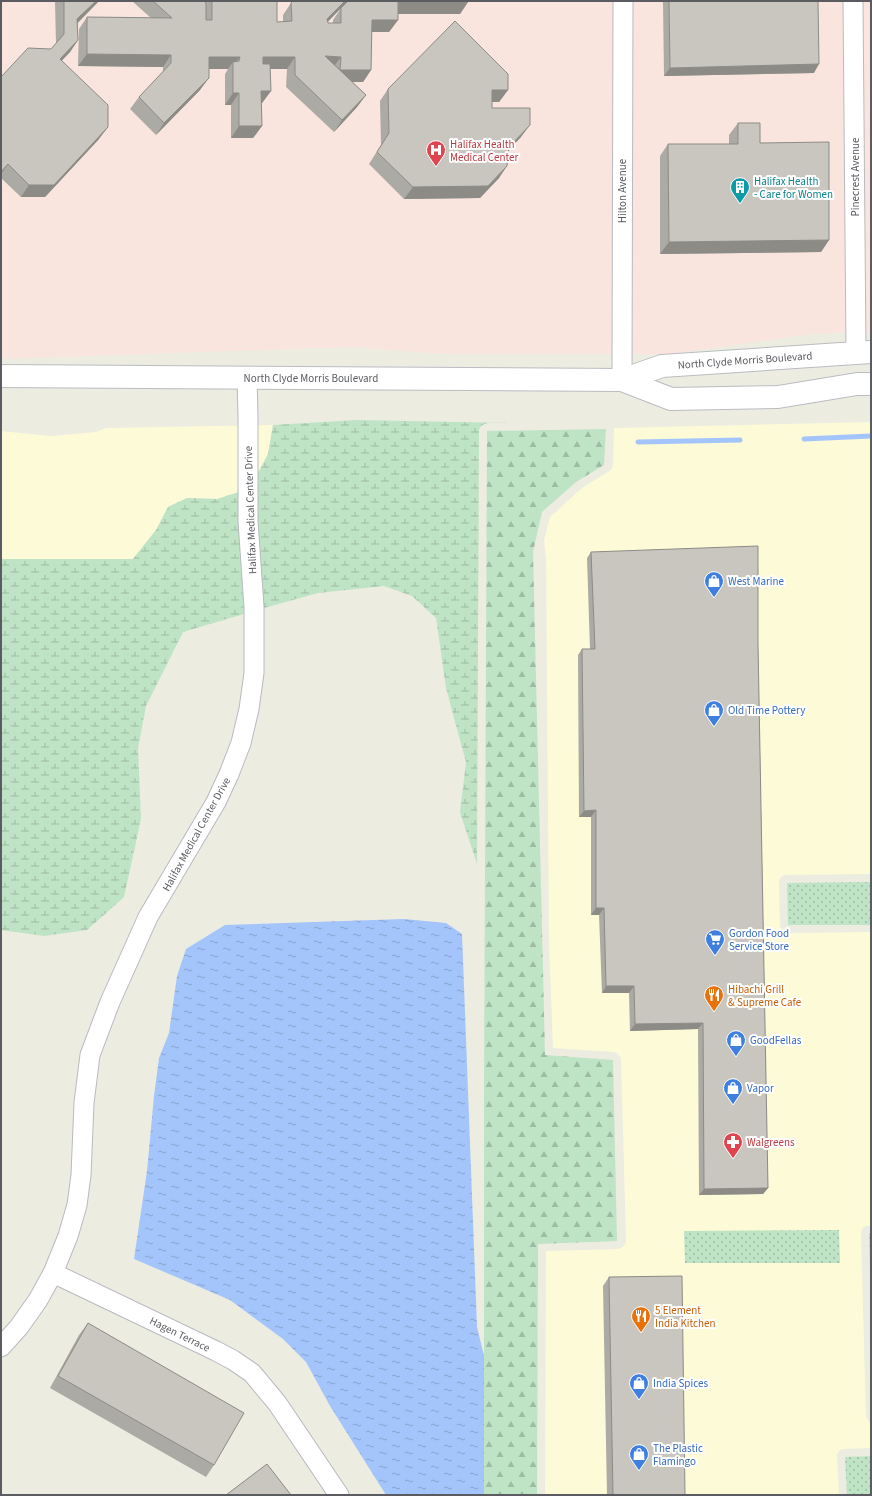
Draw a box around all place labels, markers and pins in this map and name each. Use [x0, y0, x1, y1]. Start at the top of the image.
place label: Halifax Health Medical Center [450, 137, 518, 165]
hospital icon: Halifax Health Medical Center [425, 139, 447, 167]
place label: Halifax Health - Care for Women [754, 174, 833, 202]
building icon: Halifax Health - Care for Women [729, 176, 751, 204]
shop icon: West Marine [703, 570, 725, 598]
place label: West Marine [728, 574, 784, 589]
shop icon: Old Time Pottery [703, 699, 725, 727]
place label: Old Time Pottery [728, 703, 805, 718]
place label: Gordon Food Service Store [729, 926, 790, 954]
supermarket icon: Gordon Food Service Store [704, 928, 726, 956]
place label: Hibachi Grill & Supreme Cafe [728, 982, 802, 1010]
restaurant icon: Hibachi Grill & Supreme Cafe [703, 984, 725, 1012]
shop icon: GoodFellas [725, 1029, 747, 1057]
place label: GoodFellas [750, 1033, 802, 1048]
shop icon: Vapor [722, 1077, 744, 1105]
place label: Vapor [747, 1081, 774, 1096]
pharmacy icon: Walgreens [722, 1131, 744, 1159]
place label: Walgreens [747, 1135, 795, 1150]
place label: 5 Element India Kitchen [655, 1303, 716, 1331]
restaurant icon: 5 Element India Kitchen [630, 1305, 652, 1333]
shop icon: India Spices [628, 1372, 650, 1400]
place label: India Spices [653, 1376, 708, 1391]
place label: The Plastic Flamingo [653, 1441, 703, 1469]
shop icon: The Plastic Flamingo [628, 1443, 650, 1471]

